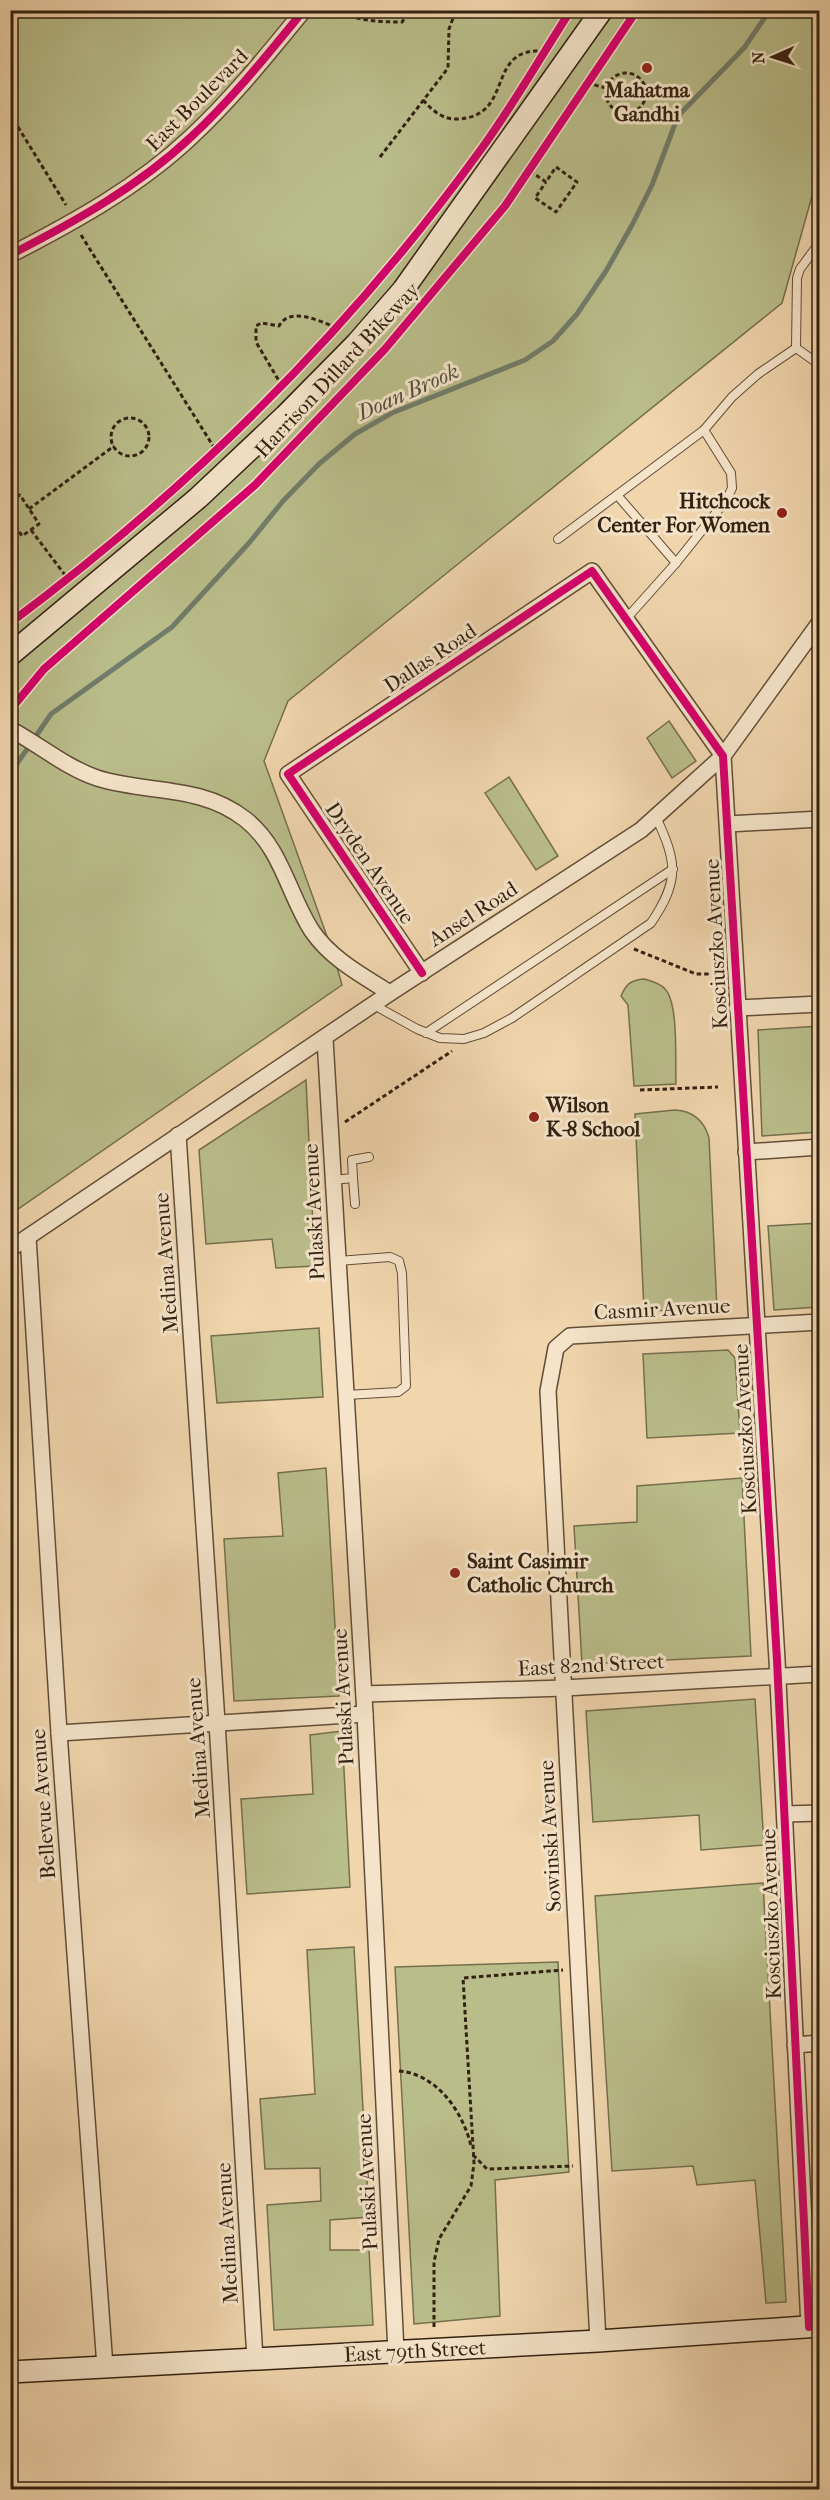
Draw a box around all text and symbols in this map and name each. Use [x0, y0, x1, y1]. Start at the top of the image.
north arrow [743, 27, 803, 87]
street label: East Boulevard [141, 44, 253, 156]
text: N [749, 50, 768, 64]
marker: Mahatma Gandhi [640, 61, 654, 75]
place label: Mahatma Gandhi [603, 78, 691, 126]
street label: Harrison Dillard Bikeway [250, 277, 425, 462]
water label: Doan Brook [351, 358, 463, 427]
place label: Hitchcock Center For Women [597, 489, 771, 537]
marker: Hitchcock Center For Women [775, 506, 789, 520]
street label: Dallas Road [379, 618, 481, 698]
street label: Dryden Avenue [320, 798, 420, 928]
street label: Kosciuszko Avenue [700, 858, 732, 1030]
street label: Ansel Road [423, 876, 522, 952]
place label: Wilson K-8 School [545, 1093, 641, 1141]
marker: Wilson K-8 School [527, 1110, 541, 1124]
street label: Pulaski Avenue [298, 1143, 330, 1281]
street label: Medina Avenue [149, 1192, 183, 1334]
street label: Casmir Avenue [593, 1293, 731, 1325]
street label: Kosciuszko Avenue [729, 1343, 761, 1515]
place label: Saint Casimir Catholic Church [467, 1549, 614, 1597]
marker: Saint Casimir Catholic Church [448, 1566, 462, 1580]
street label: Pulaski Avenue [327, 1628, 359, 1766]
street label: East 82nd Street [517, 1649, 666, 1681]
street label: Medina Avenue [181, 1677, 215, 1819]
street label: Bellevue Avenue [26, 1728, 60, 1880]
street label: Sowinski Avenue [534, 1759, 566, 1913]
street label: Kosciuszko Avenue [756, 1828, 786, 2000]
street label: Pulaski Avenue [351, 2113, 383, 2251]
street label: Medina Avenue [211, 2162, 243, 2304]
street label: East 79th Street [343, 2335, 487, 2367]

